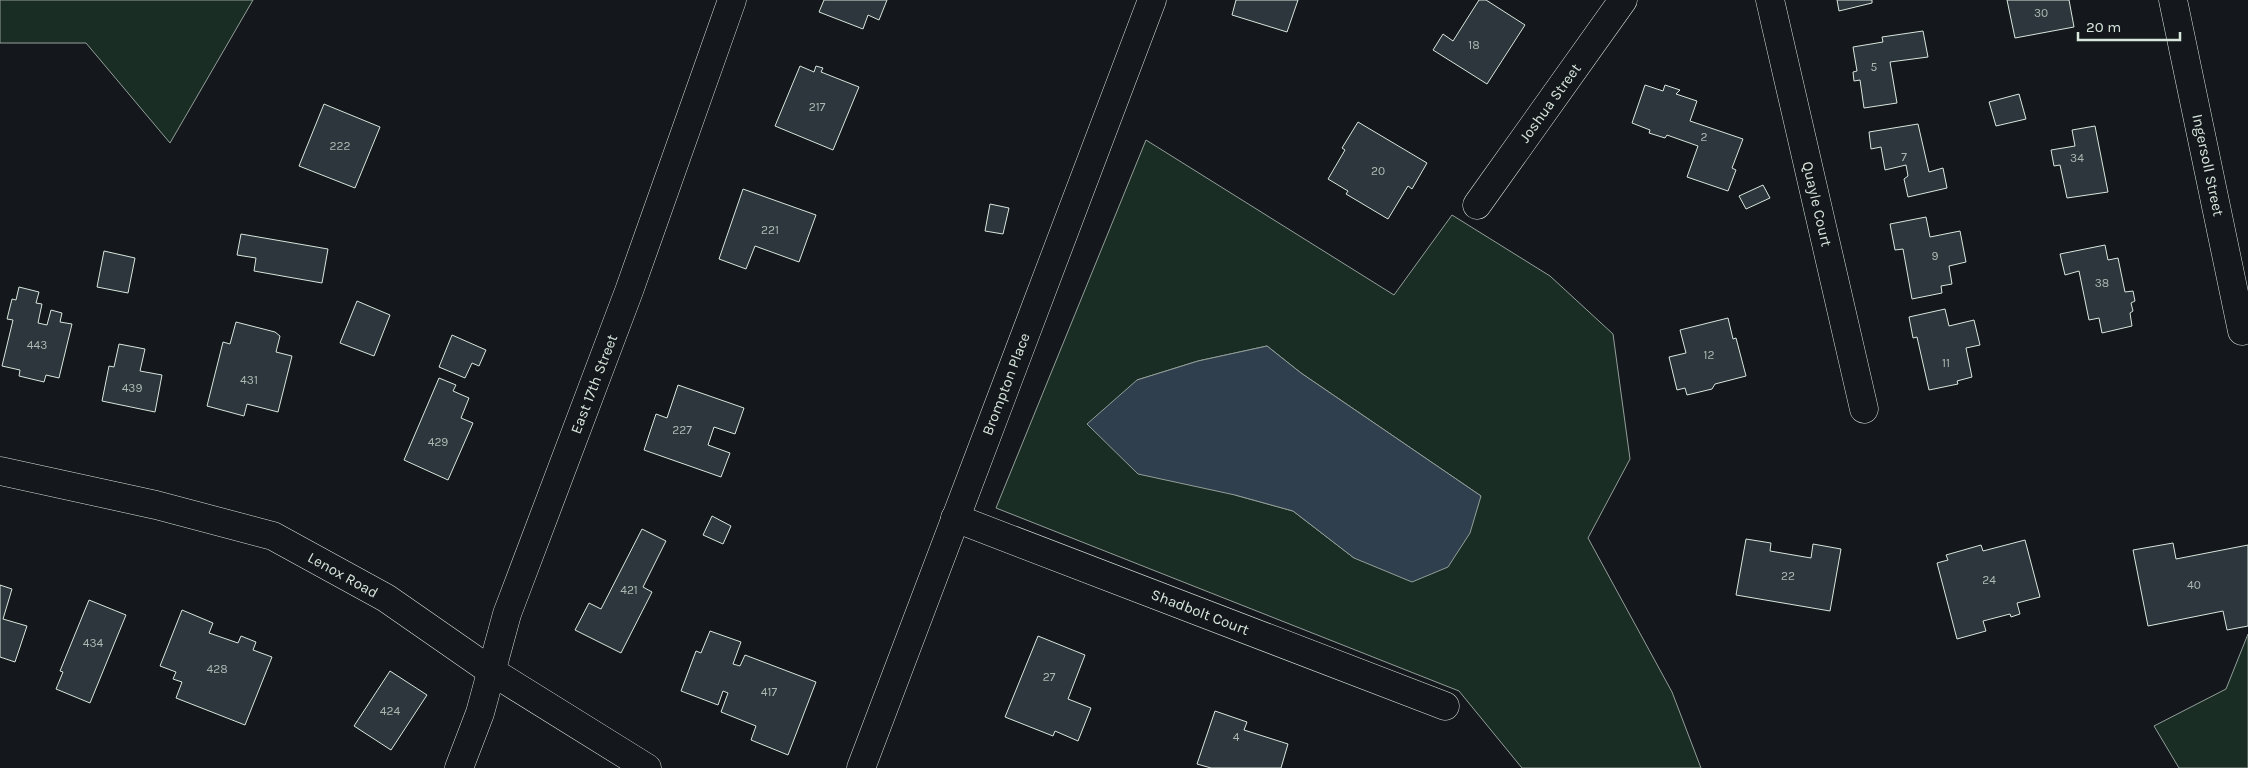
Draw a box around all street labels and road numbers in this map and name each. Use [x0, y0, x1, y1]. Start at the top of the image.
street label: Joshua Street [1515, 60, 1585, 146]
street label: Ingersoll Street [2188, 112, 2228, 218]
street label: Quayle Court [1798, 160, 1836, 249]
street label: Brompton Place [978, 330, 1034, 438]
street label: East 17th Street [567, 331, 621, 436]
street label: Lenox Road [305, 548, 381, 602]
street label: Shadbolt Court [1149, 585, 1252, 639]

